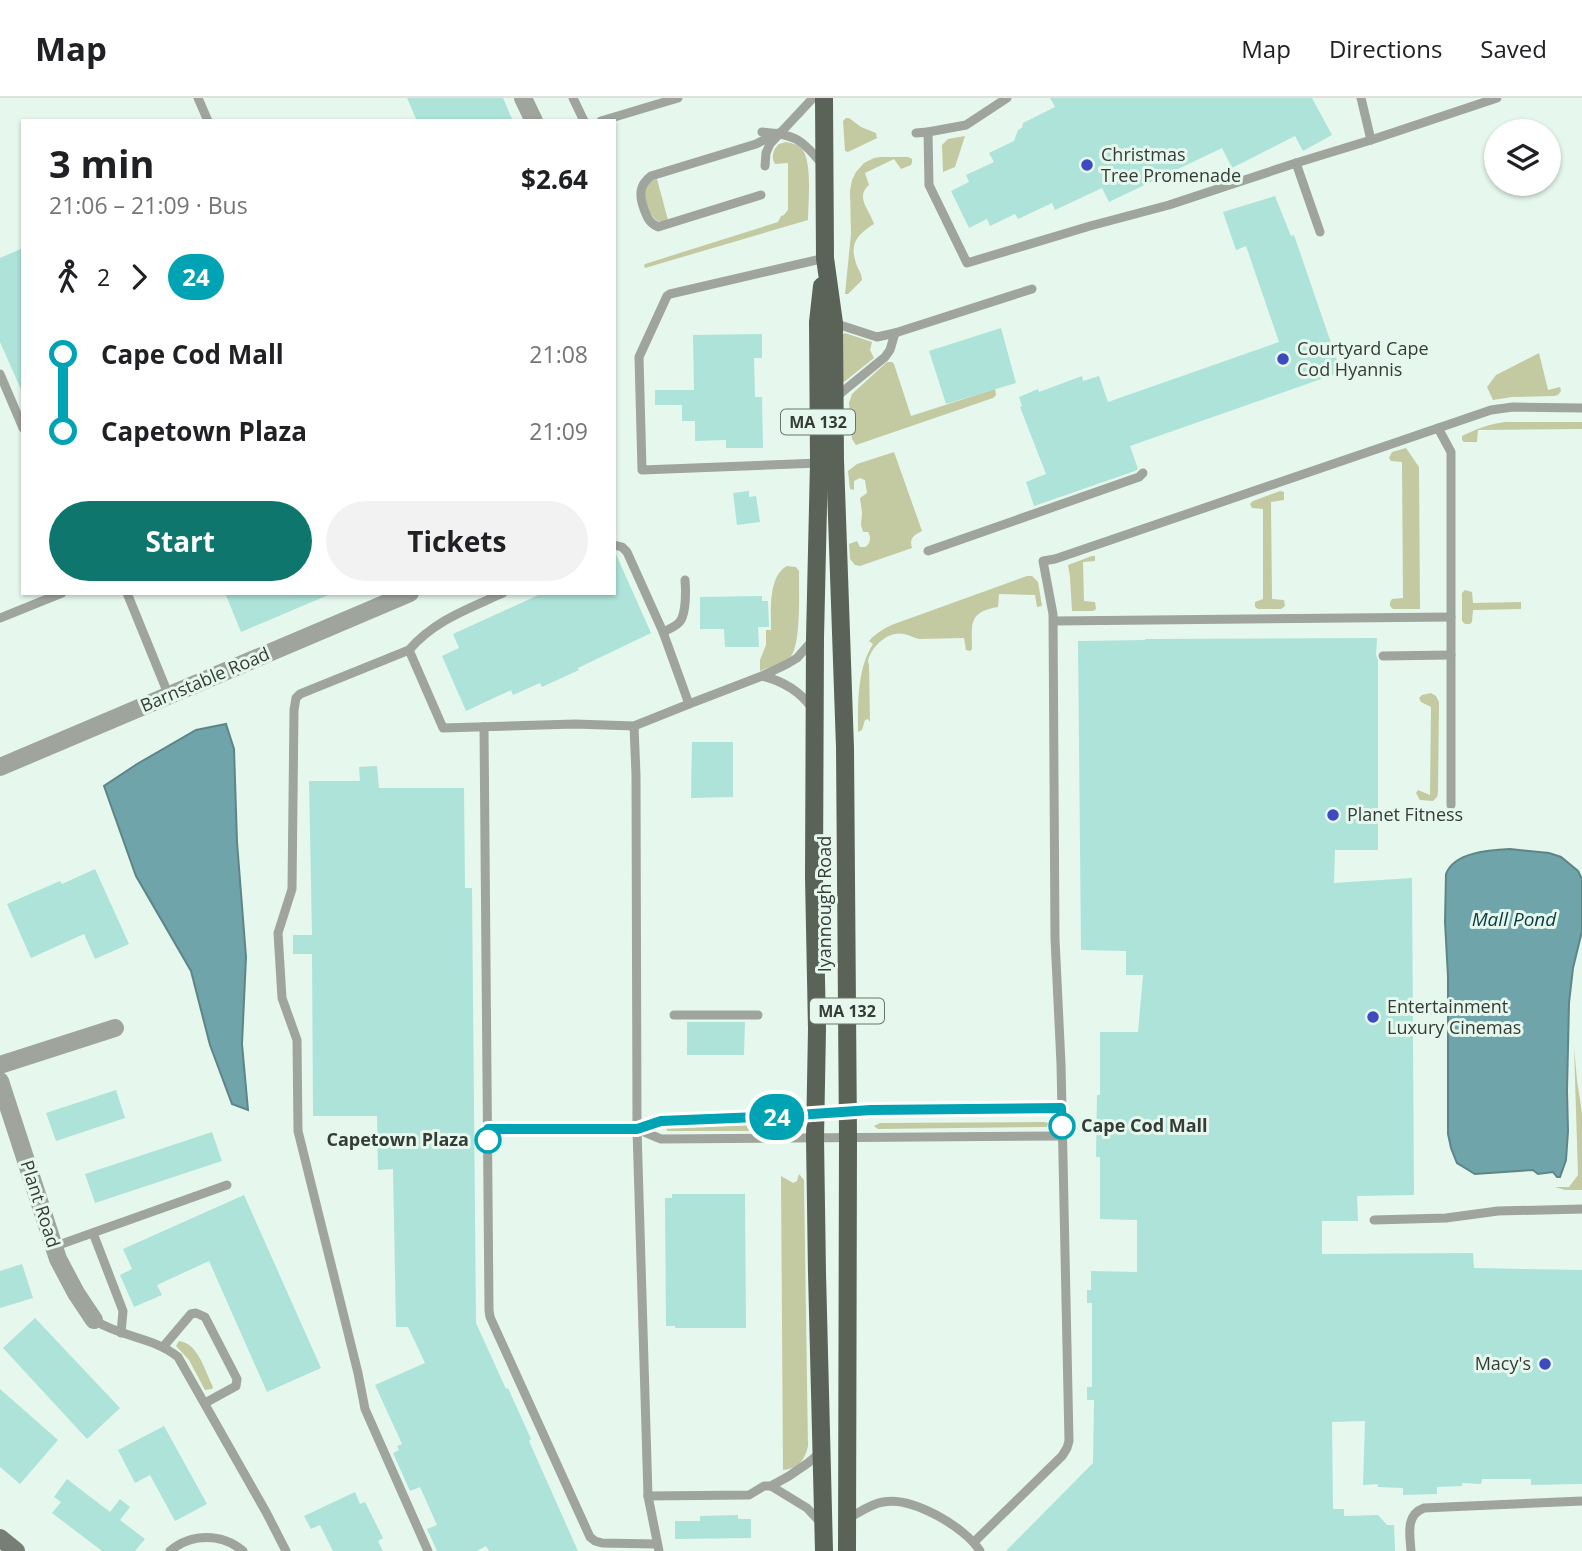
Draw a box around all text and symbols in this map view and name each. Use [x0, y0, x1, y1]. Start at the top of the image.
text: Map [35, 26, 107, 71]
text: Map [1241, 32, 1291, 65]
text: Directions [1329, 32, 1442, 65]
text: Saved [1480, 32, 1547, 65]
map controls [1484, 119, 1561, 196]
button: layers [1484, 119, 1561, 196]
text: 3 min [49, 137, 154, 189]
place label: Christmas Tree Promenade [1101, 142, 1241, 187]
marker: Christmas Tree Promenade [1079, 157, 1095, 173]
text: $2.64 [521, 161, 588, 197]
text: 21:06 – 21:09 · Bus [49, 189, 248, 221]
icon: walk [49, 258, 87, 296]
icon: forward [120, 258, 158, 296]
text: 24 [182, 260, 210, 293]
text: 2 [97, 261, 110, 293]
text: Cape Cod Mall [101, 336, 284, 372]
place label: Courtyard Cape Cod Hyannis [1297, 336, 1429, 381]
text: 21:08 [529, 338, 588, 370]
marker: Courtyard Cape Cod Hyannis [1275, 351, 1291, 367]
road number: MA 132 [781, 410, 855, 434]
text: Capetown Plaza [101, 413, 307, 449]
text: 21:09 [529, 415, 588, 447]
button: Start [49, 501, 312, 581]
button: Tickets [326, 501, 588, 581]
street label: Barnstable Road [136, 641, 273, 717]
place label: Planet Fitness [1347, 802, 1463, 826]
marker: Planet Fitness [1325, 807, 1341, 823]
street label: Iyannough Road [812, 836, 836, 972]
water label: Mall Pond [1472, 906, 1557, 932]
place label: Entertainment Luxury Cinemas [1387, 994, 1521, 1039]
road number: MA 132 [810, 998, 884, 1023]
marker: Entertainment Luxury Cinemas [1365, 1009, 1381, 1025]
line badge: 24 [746, 1094, 808, 1140]
text: 24 [763, 1100, 791, 1133]
marker: Cape Cod Mall [1049, 1113, 1075, 1139]
place label: Cape Cod Mall [1081, 1113, 1208, 1137]
place label: Capetown Plaza [326, 1127, 469, 1151]
marker: Capetown Plaza [475, 1127, 501, 1153]
street label: Plant Road [16, 1157, 66, 1250]
place label: Macy's [1475, 1351, 1531, 1375]
marker: Macy's [1537, 1356, 1553, 1372]

